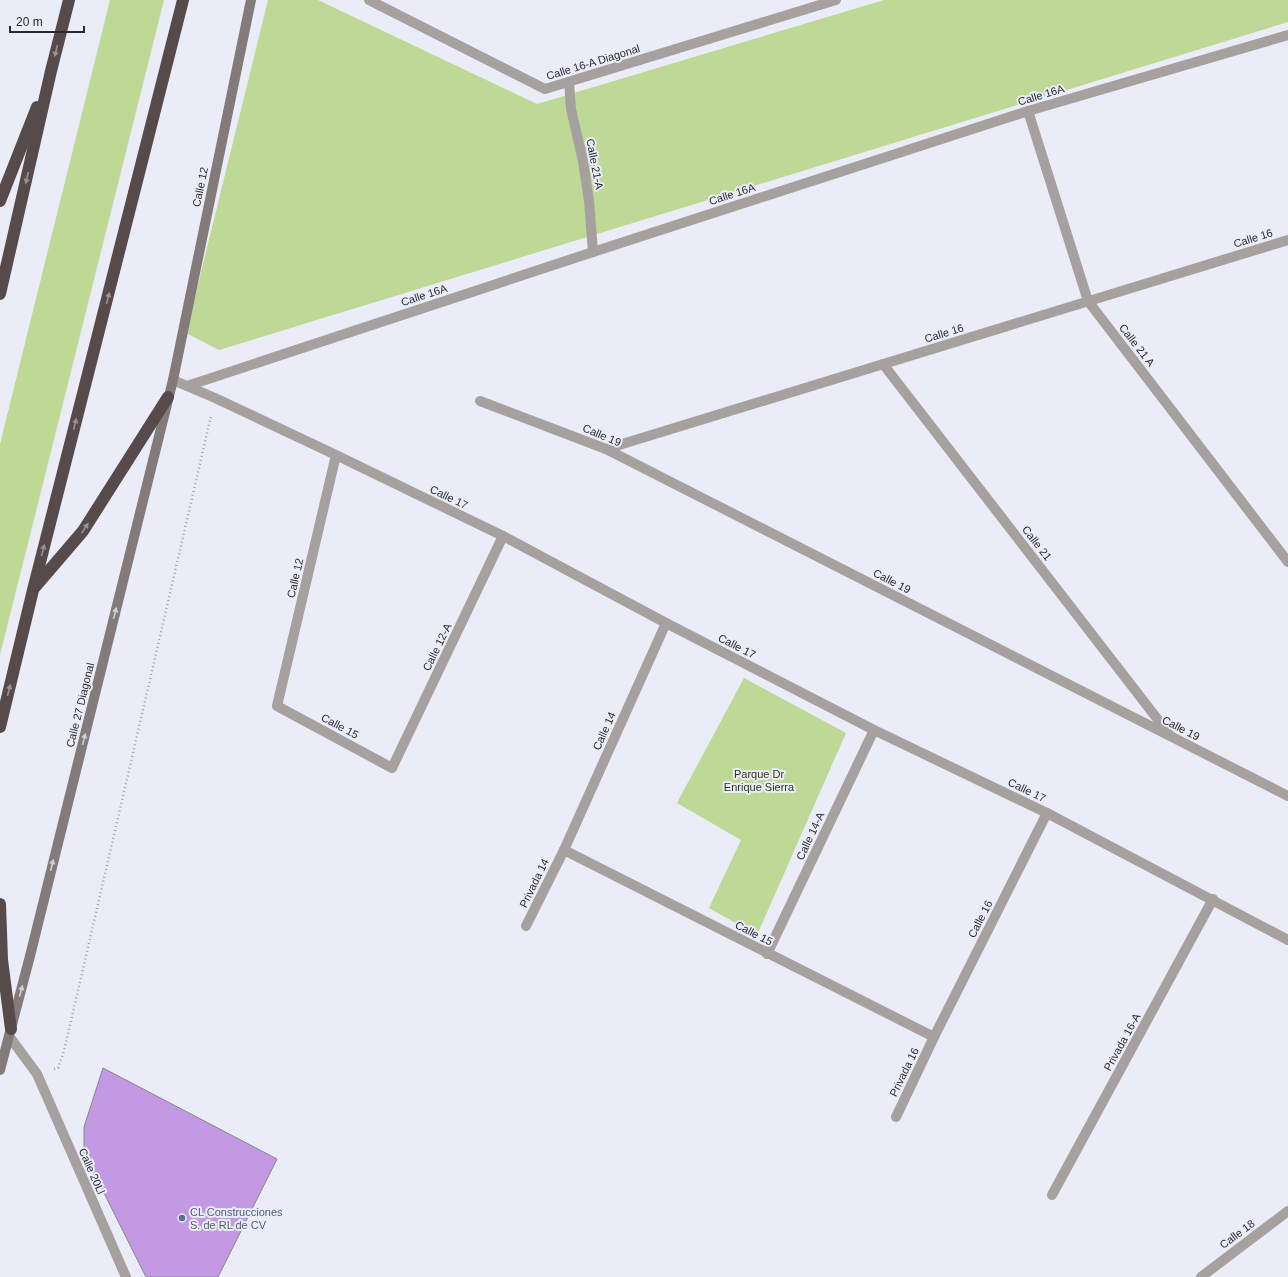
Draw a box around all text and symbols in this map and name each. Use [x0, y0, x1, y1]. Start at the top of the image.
scale bar [10, 8, 84, 34]
text: 20 m [16, 15, 43, 29]
street label: Calle 16-A Diagonal [545, 42, 641, 82]
one-way arrow [53, 45, 59, 58]
street label: Calle 16A [1016, 82, 1066, 108]
street label: Calle 21-A [584, 138, 606, 191]
street label: Calle 12 [190, 166, 210, 208]
one-way arrow [23, 172, 29, 184]
street label: Calle 16A [707, 181, 757, 207]
street label: Calle 16 [1232, 226, 1274, 250]
street label: Calle 16A [399, 282, 449, 308]
one-way arrow [105, 292, 111, 304]
street label: Calle 16 [923, 321, 965, 345]
street label: Calle 21 A [1117, 322, 1158, 369]
one-way arrow [73, 417, 79, 430]
street label: Calle 19 [581, 422, 623, 448]
street label: Calle 17 [428, 483, 470, 511]
one-way arrow [81, 522, 89, 533]
street label: Calle 21 [1020, 523, 1054, 563]
one-way arrow [41, 543, 47, 556]
street label: Calle 12 [285, 557, 305, 599]
street label: Calle 19 [871, 566, 913, 596]
one-way arrow [112, 607, 118, 619]
street label: Calle 12-A [420, 621, 454, 673]
street label: Calle 17 [716, 631, 758, 661]
street label: Calle 27 Diagonal [64, 661, 96, 749]
one-way arrow [7, 683, 13, 696]
street label: Calle 14 [590, 710, 618, 752]
street label: Calle 15 [319, 711, 361, 741]
street label: Calle 19 [1160, 713, 1202, 743]
one-way arrow [81, 733, 87, 745]
park label: Parque Dr Enrique Sierra [724, 768, 795, 793]
street label: Calle 17 [1006, 776, 1048, 804]
street label: Calle 14-A [794, 810, 827, 862]
street label: Privada 14 [517, 857, 551, 909]
one-way arrow [50, 859, 56, 871]
street label: Calle 16 [965, 898, 995, 940]
street label: Calle 15 [733, 918, 775, 948]
one-way arrow [18, 985, 24, 997]
street label: Privada 16-A [1101, 1011, 1143, 1073]
street label: Privada 16 [887, 1046, 921, 1098]
street label: Calle 20Ll [77, 1146, 107, 1196]
place label: CL Construcciones S. de RL de CV [190, 1206, 283, 1231]
marker: CL Construcciones S. de RL de CV [177, 1213, 187, 1223]
street label: Calle 18 [1217, 1217, 1257, 1251]

